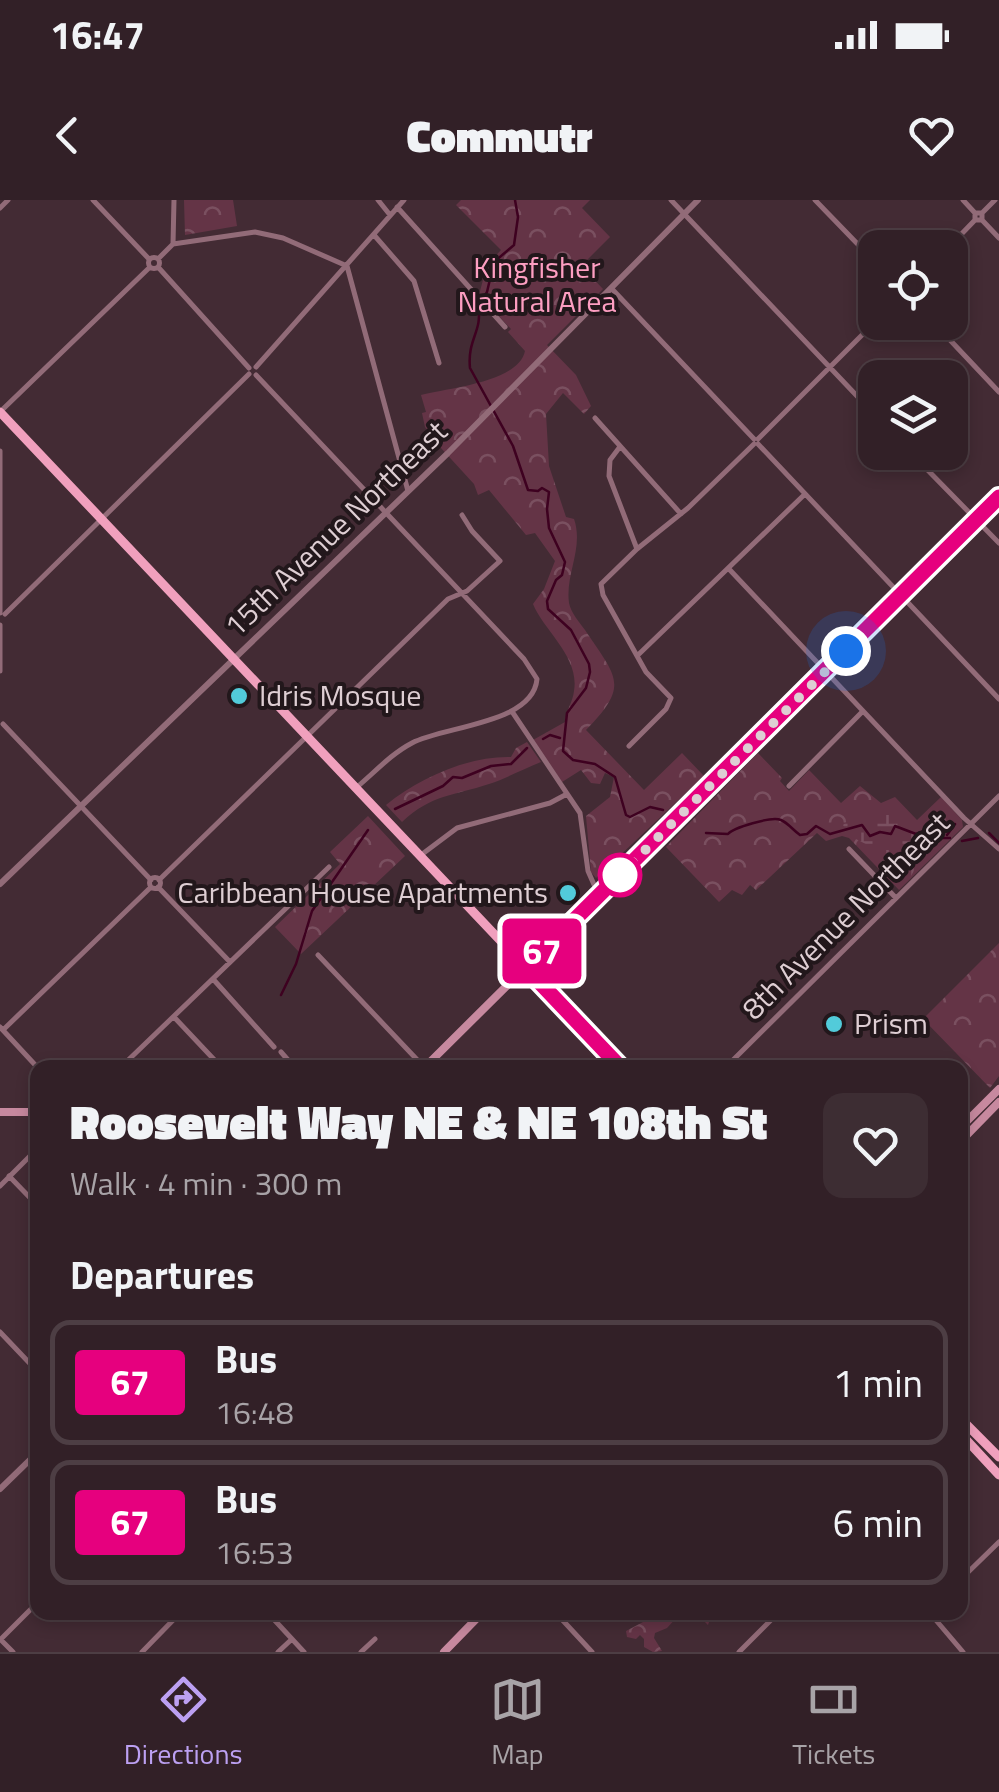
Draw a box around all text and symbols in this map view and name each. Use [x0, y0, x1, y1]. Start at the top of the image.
text: 16:47 [50, 6, 145, 64]
text: Commutr [406, 101, 593, 169]
icon: back [40, 108, 95, 163]
icon: heart [904, 108, 959, 163]
map controls [858, 230, 968, 470]
button: locate [858, 230, 968, 340]
park label: Kingfisher Natural Area [458, 244, 616, 324]
button: layers [858, 360, 968, 470]
street label: 15th Avenue Northeast [213, 409, 458, 647]
your location [821, 626, 871, 676]
place label: Idris Mosque [259, 672, 421, 718]
marker: Idris Mosque [228, 685, 250, 707]
street label: 8th Avenue Northeast [731, 800, 960, 1030]
unlabelled marker [599, 854, 641, 896]
place label: Caribbean House Apartments [177, 869, 548, 915]
marker: Caribbean House Apartments [557, 882, 579, 904]
line badge: 67 [497, 918, 587, 984]
text: 67 [522, 924, 562, 978]
place label: Prism [854, 1000, 928, 1046]
marker: Prism [823, 1013, 845, 1035]
text: Roosevelt Way NE & NE 108th St [70, 1085, 768, 1158]
button: heart [823, 1093, 928, 1198]
text: Walk · 4 min · 300 m [70, 1159, 342, 1207]
text: Departures [70, 1246, 254, 1304]
text: Bus [215, 1330, 277, 1388]
text: 1 min [833, 1354, 923, 1412]
text: 67 [110, 1355, 150, 1409]
text: 16:48 [215, 1388, 294, 1436]
text: Bus [215, 1470, 277, 1528]
text: 6 min [833, 1494, 923, 1552]
text: 67 [110, 1495, 150, 1549]
text: 16:53 [215, 1528, 294, 1576]
tab: Directions [124, 1672, 242, 1775]
tab: Map [490, 1672, 545, 1775]
tab: Tickets [792, 1672, 875, 1775]

